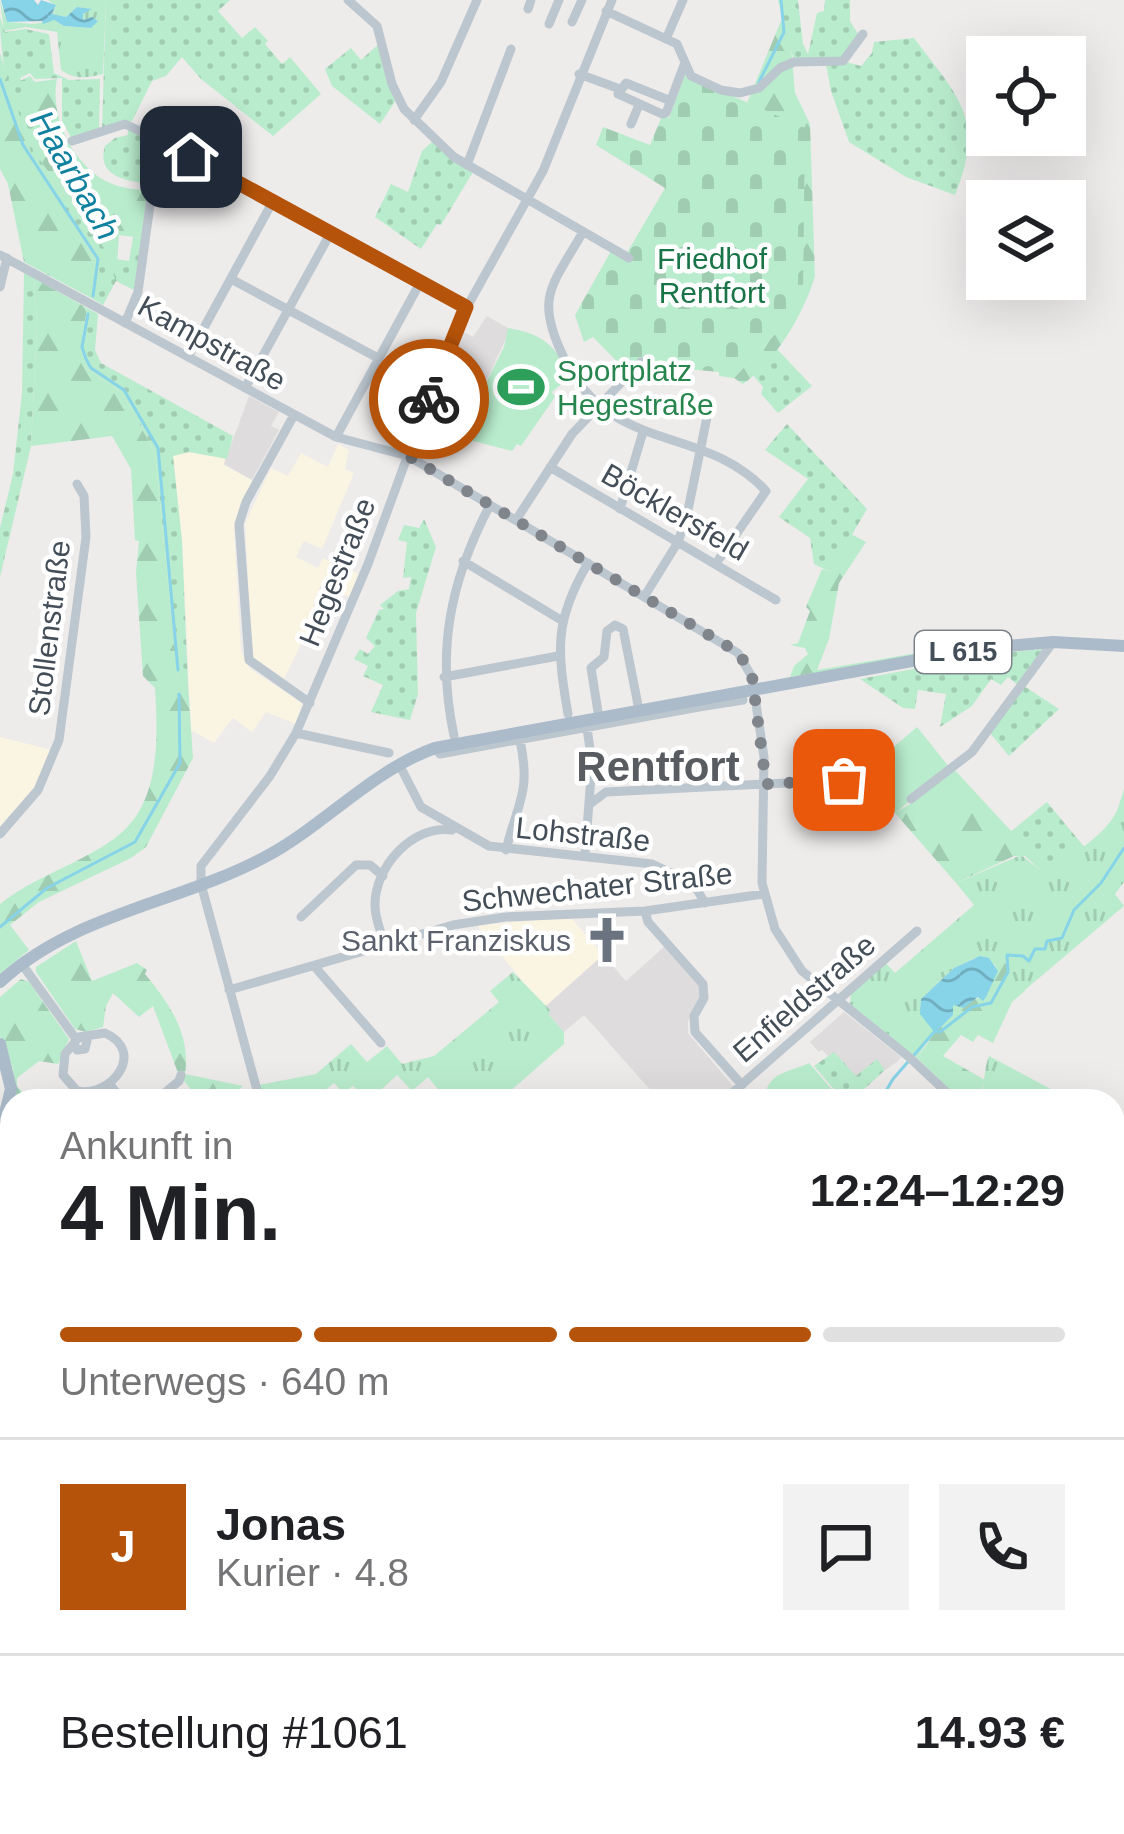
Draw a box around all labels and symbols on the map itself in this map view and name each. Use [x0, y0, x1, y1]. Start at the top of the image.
water label: Haarbach [23, 104, 127, 246]
pin [140, 106, 242, 208]
park label: Friedhof Rentfort [657, 242, 768, 309]
street label: Kampstraße [133, 289, 291, 397]
courier [369, 339, 489, 459]
place label: Sportplatz Hegestraße [557, 354, 714, 421]
sports icon: Sportplatz Hegestraße [496, 362, 546, 412]
street label: Böcklersfeld [596, 457, 754, 567]
street label: Hegestraße [292, 493, 382, 651]
street label: Stollenstraße [22, 538, 76, 718]
road number: L 615 [915, 631, 1011, 673]
pin [793, 729, 895, 831]
district label: Rentfort [576, 743, 740, 790]
street label: Lohstraße [514, 811, 652, 857]
street label: Schwechater Straße [460, 856, 734, 918]
church icon: Sankt Franziskus [582, 915, 632, 965]
place label: Sankt Franziskus [341, 924, 571, 957]
street label: Enfieldstraße [726, 928, 882, 1068]

